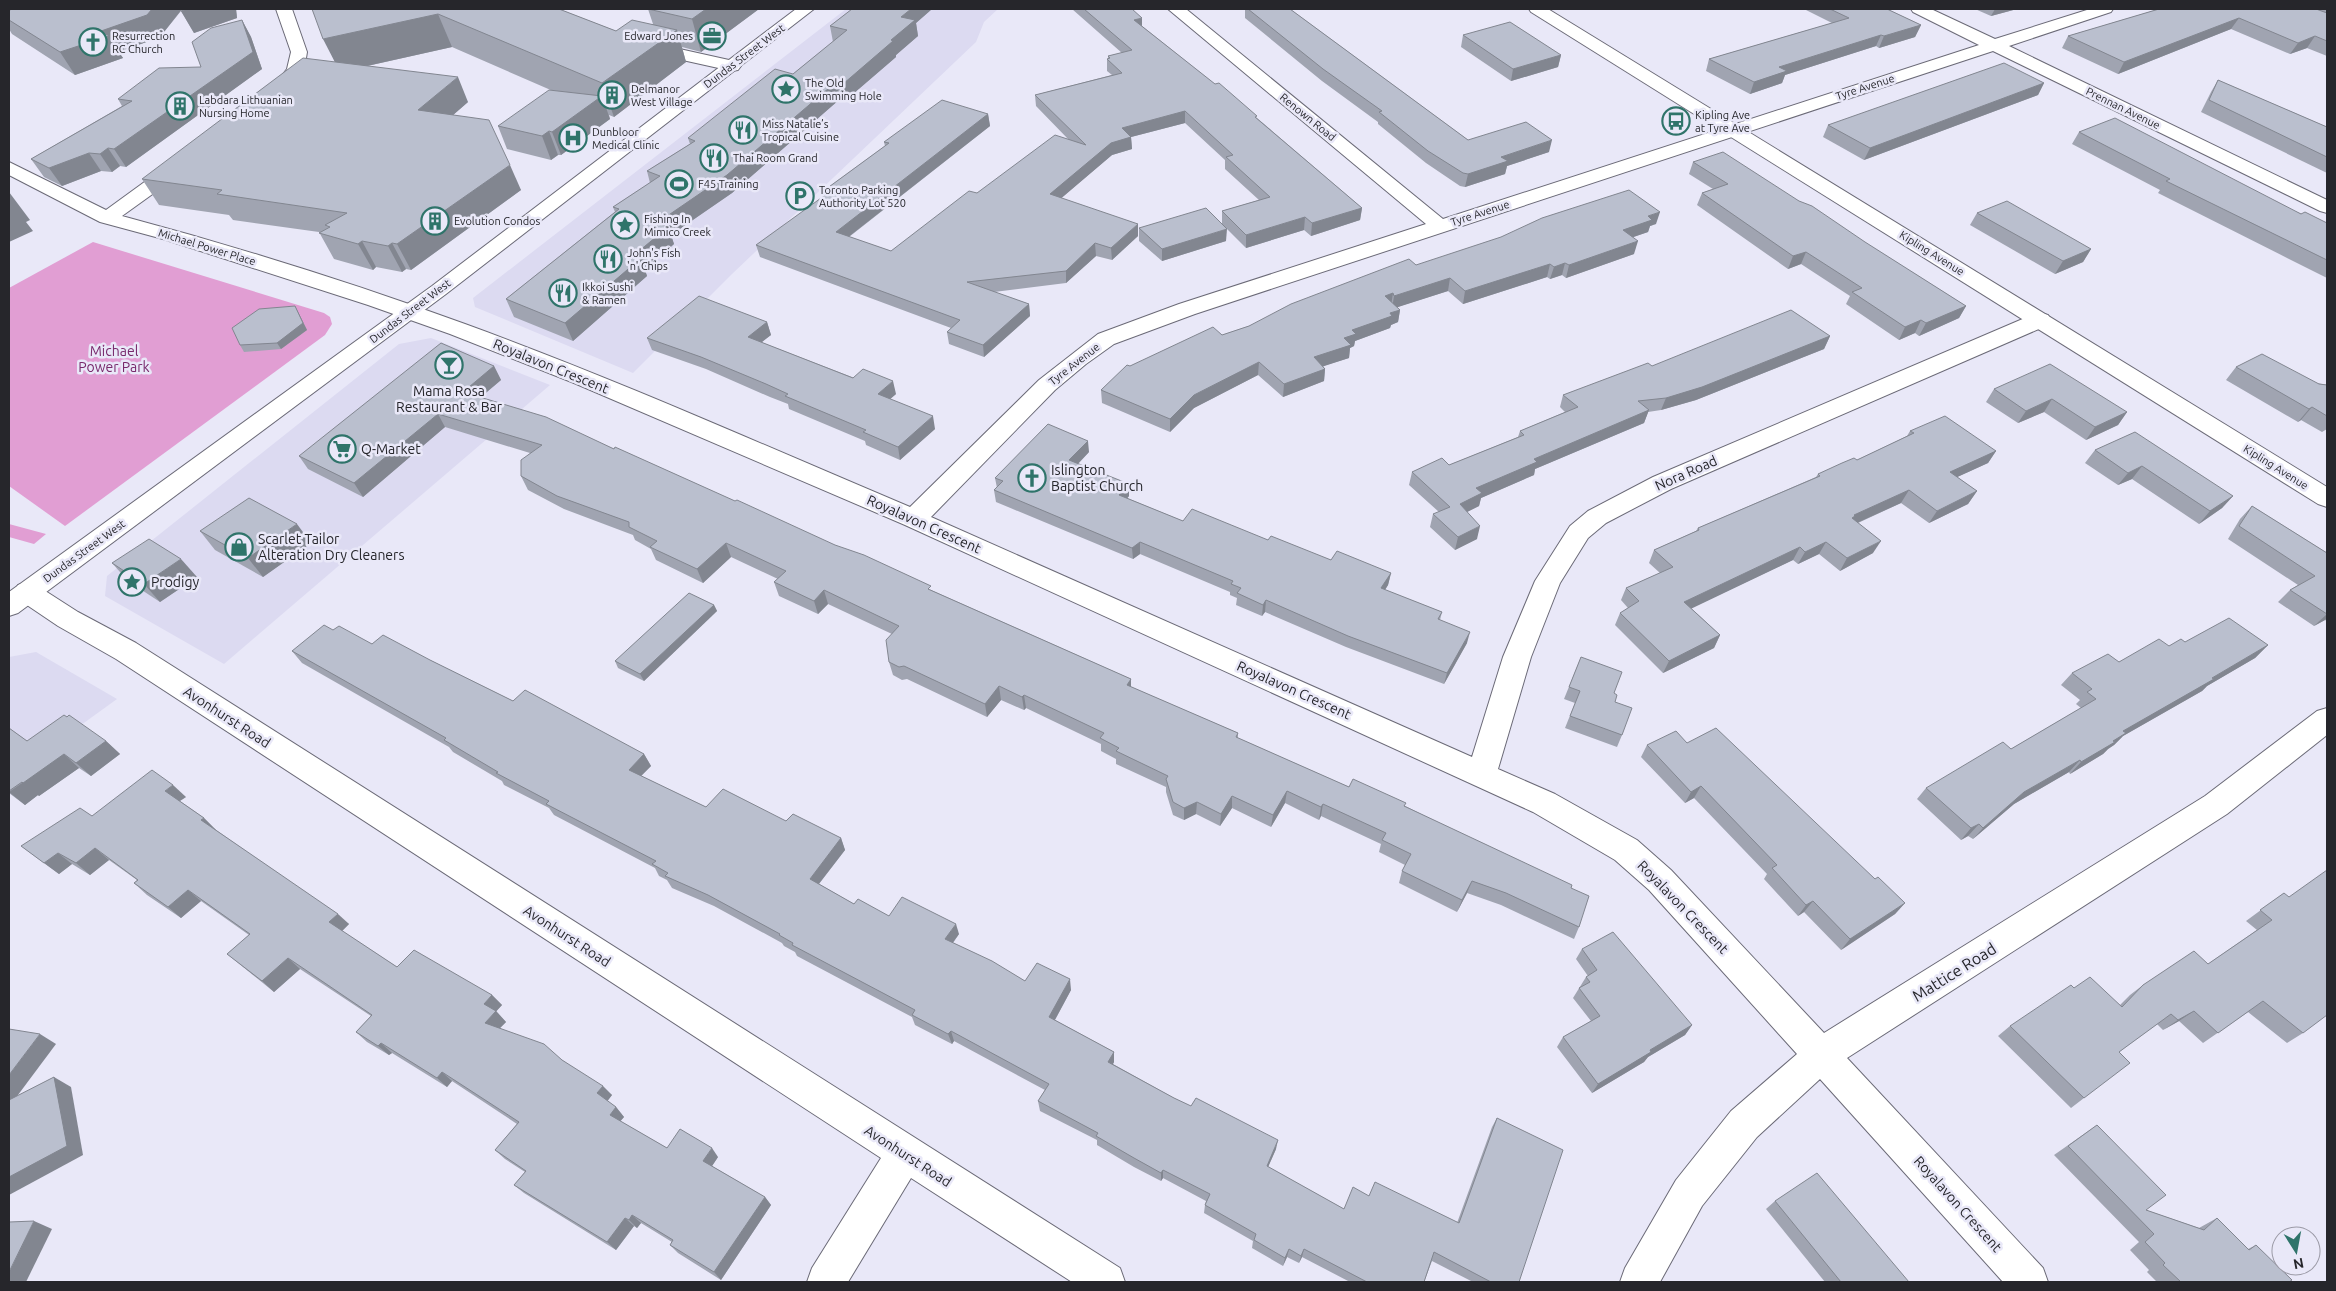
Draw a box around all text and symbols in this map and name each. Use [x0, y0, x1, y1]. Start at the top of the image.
office icon: Edward Jones [697, 21, 727, 51]
street label: Dundas Street West [701, 21, 787, 90]
church icon: Resurrection RC Church [78, 27, 108, 57]
place label: Resurrection RC Church [112, 30, 175, 55]
place label: Edward Jones [624, 30, 693, 42]
street label: Tyre Avenue [1834, 72, 1896, 102]
place icon: The Old Swimming Hole [771, 74, 801, 104]
place label: The Old Swimming Hole [805, 77, 882, 102]
building icon: Delmanor West Village [597, 80, 627, 110]
place label: Delmanor West Village [631, 83, 693, 108]
street label: Prennan Avenue [2084, 85, 2162, 131]
building icon: Labdara Lithuanian Nursing Home [165, 91, 195, 121]
street label: Renown Road [1278, 91, 1338, 143]
place label: Labdara Lithuanian Nursing Home [199, 94, 293, 119]
bus stop icon: Kipling Ave at Tyre Ave [1661, 106, 1691, 136]
place label: Kipling Ave at Tyre Ave [1695, 109, 1750, 134]
restaurant icon: Miss Natalie’s Tropical Cuisine [728, 115, 758, 145]
place label: Miss Natalie’s Tropical Cuisine [762, 118, 839, 143]
hospital icon: Dunbloor Medical Clinic [558, 123, 588, 153]
place label: Dunbloor Medical Clinic [592, 126, 659, 151]
restaurant icon: Thai Room Grand [699, 143, 729, 173]
place label: Thai Room Grand [733, 152, 818, 164]
sports icon: F45 Training [664, 169, 694, 199]
place label: F45 Training [698, 178, 759, 190]
parking icon: Toronto Parking Authority Lot 520 [785, 181, 815, 211]
place label: Toronto Parking Authority Lot 520 [819, 184, 906, 209]
street label: Tyre Avenue [1449, 198, 1511, 228]
building icon: Evolution Condos [420, 206, 450, 236]
place icon: Fishing In Mimico Creek [610, 210, 640, 240]
place label: Fishing In Mimico Creek [644, 213, 711, 238]
place label: Evolution Condos [454, 215, 541, 227]
street label: Michael Power Place [157, 226, 257, 268]
street label: Kipling Avenue [1898, 228, 1966, 278]
restaurant icon: John's Fish 'n' Chips [593, 244, 623, 274]
place label: John's Fish 'n' Chips [627, 247, 681, 272]
street label: Dundas Street West [367, 276, 453, 345]
restaurant icon: Ikkoi Sushi & Ramen [548, 278, 578, 308]
place label: Ikkoi Sushi & Ramen [582, 281, 633, 306]
street label: Royalavon Crescent [491, 336, 612, 397]
street label: Tyre Avenue [1046, 340, 1102, 388]
park label: Michael Power Park [78, 343, 150, 375]
bar icon: Mama Rosa Restaurant & Bar [434, 350, 464, 380]
place label: Mama Rosa Restaurant & Bar [396, 383, 503, 415]
supermarket icon: Q-Market [327, 434, 357, 464]
place label: Q-Market [361, 441, 421, 457]
street label: Kipling Avenue [2242, 442, 2310, 492]
street label: Nora Road [1653, 452, 1719, 494]
place label: Islington Baptist Church [1051, 462, 1143, 494]
church icon: Islington Baptist Church [1017, 463, 1047, 493]
street label: Royalavon Crescent [864, 492, 984, 557]
street label: Dundas Street West [41, 517, 128, 585]
place label: Scarlet Tailor Alteration Dry Cleaners [258, 531, 404, 563]
shop icon: Scarlet Tailor Alteration Dry Cleaners [224, 532, 254, 562]
place icon: Prodigy [117, 567, 147, 597]
place label: Prodigy [151, 574, 199, 590]
street label: Royalavon Crescent [1234, 658, 1354, 723]
street label: Avonhurst Road [181, 683, 273, 751]
street label: Royalavon Crescent [1634, 857, 1732, 957]
street label: Avonhurst Road [521, 902, 613, 970]
street label: Mattice Road [1909, 939, 1999, 1005]
street label: Avonhurst Road [862, 1122, 954, 1190]
street label: Royalavon Crescent [1911, 1153, 2006, 1256]
north arrow [2271, 1226, 2321, 1276]
text: N [2292, 1255, 2305, 1273]

